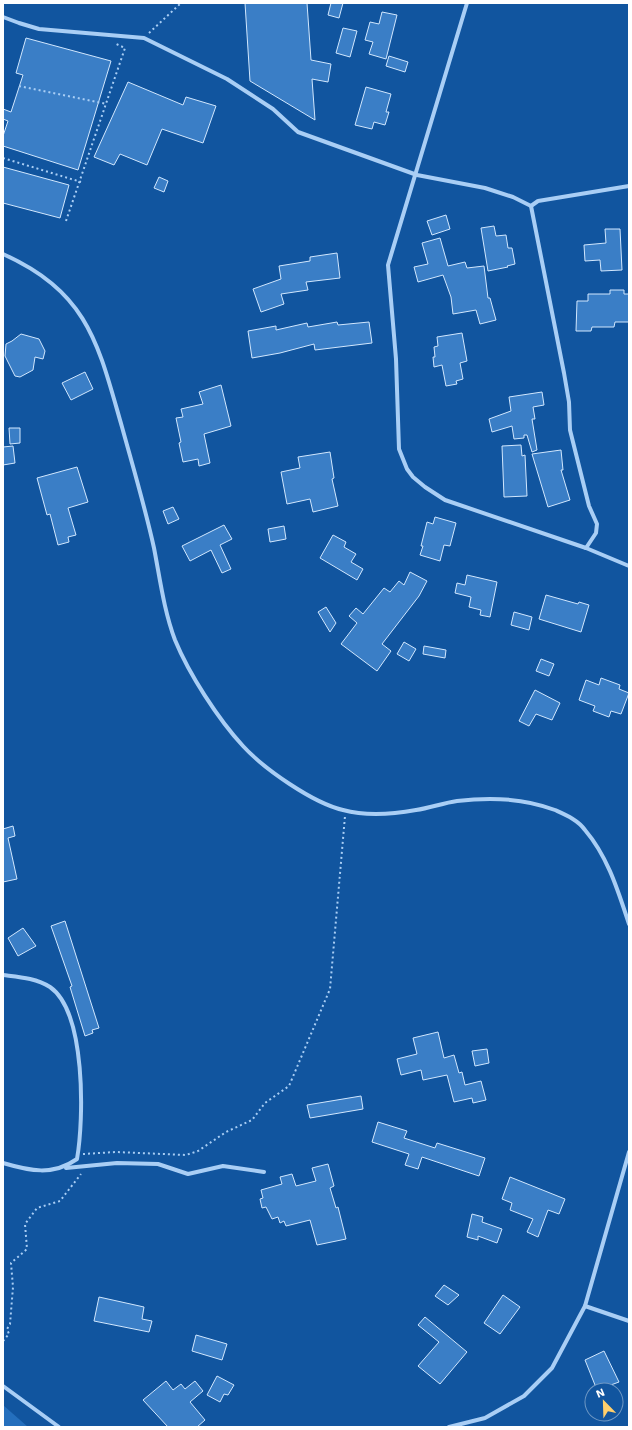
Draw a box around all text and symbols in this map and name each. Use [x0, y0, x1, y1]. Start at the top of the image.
north arrow [584, 1382, 624, 1422]
text: N [594, 1386, 607, 1401]

